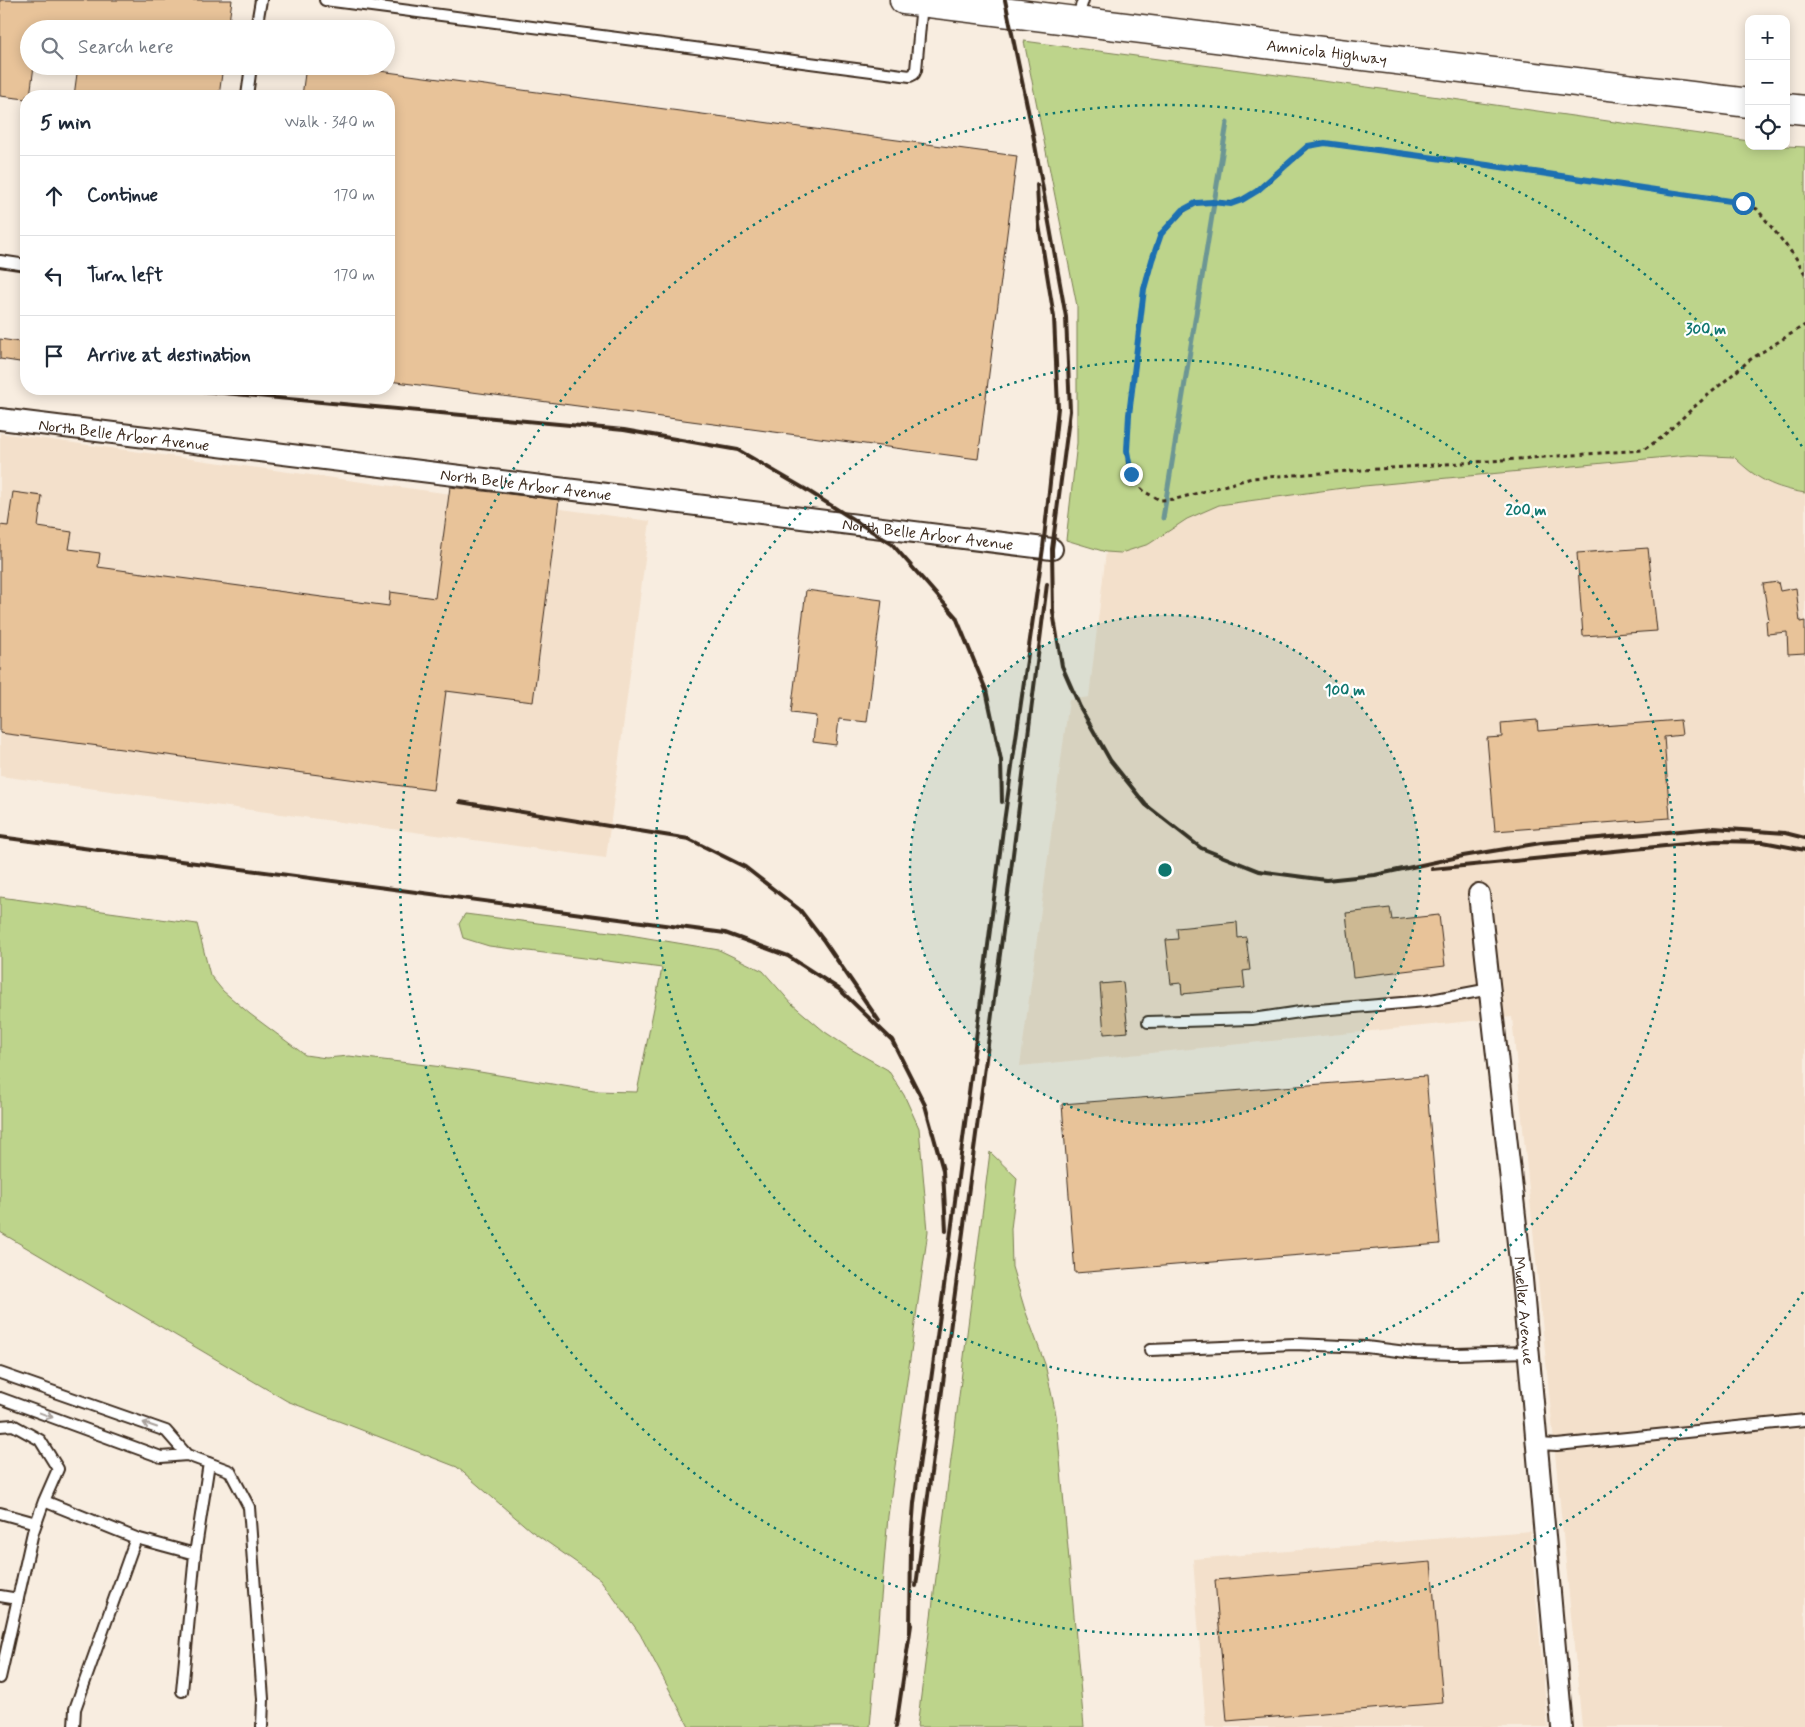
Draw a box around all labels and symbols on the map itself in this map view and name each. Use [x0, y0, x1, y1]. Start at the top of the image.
street label: Amnicola Highway [1265, 35, 1388, 71]
route start [1732, 192, 1755, 215]
text: 300 m [1686, 320, 1726, 340]
street label: North Belle Arbor Avenue [37, 415, 211, 457]
route end [1120, 463, 1143, 486]
street label: North Belle Arbor Avenue [439, 465, 613, 506]
text: 200 m [1506, 501, 1547, 521]
street label: North Belle Arbor Avenue [841, 514, 1014, 556]
text: 100 m [1325, 681, 1365, 701]
centre of rings [1156, 861, 1174, 879]
street label: Mueller Avenue [1508, 1255, 1539, 1366]
one-way arrow [38, 1411, 53, 1420]
one-way arrow [143, 1420, 158, 1429]

